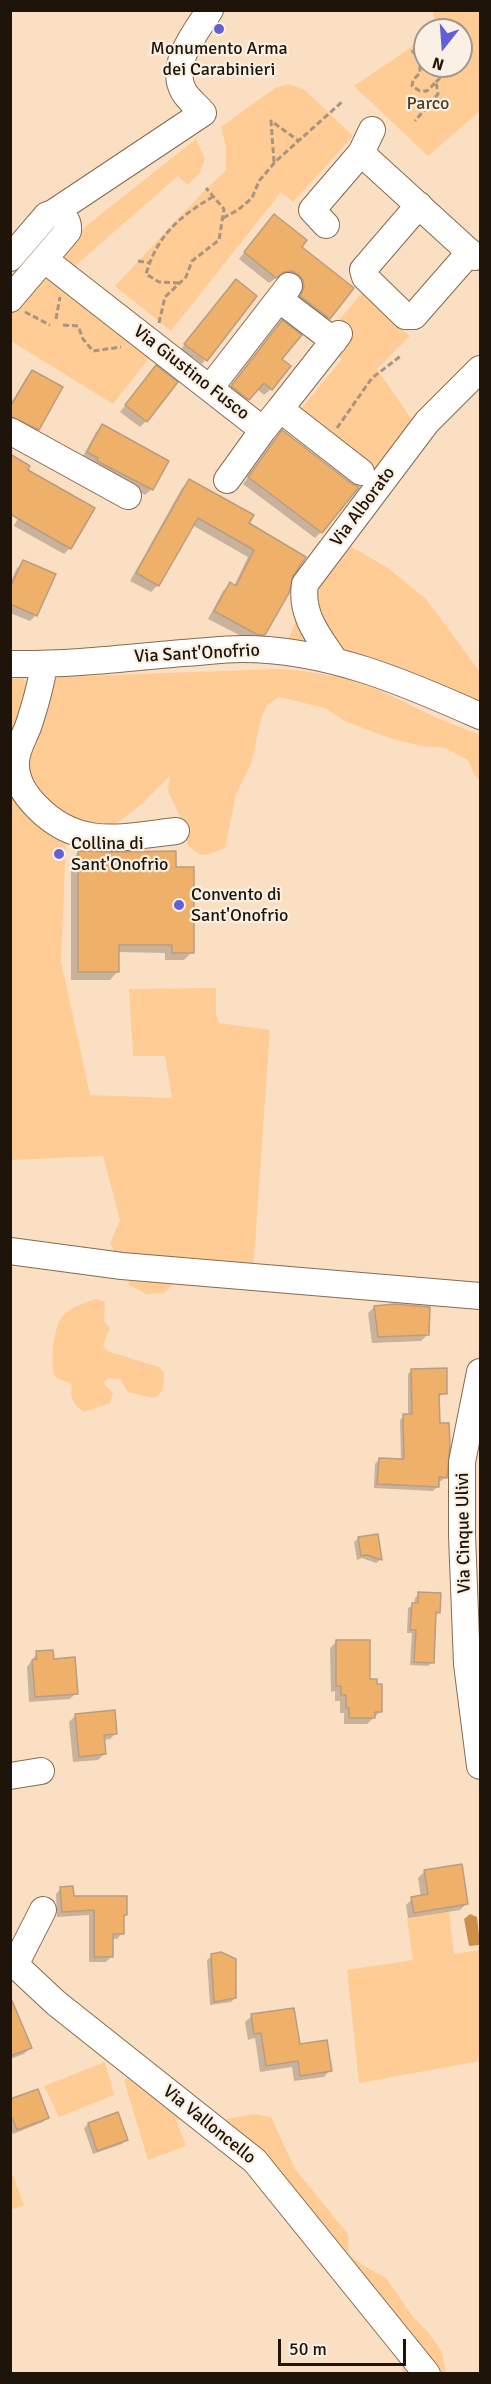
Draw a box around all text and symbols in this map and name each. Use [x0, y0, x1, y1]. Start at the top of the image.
north arrow [413, 18, 473, 78]
marker: Monumento Arma dei Carabinieri [212, 22, 226, 36]
place label: Monumento Arma dei Carabinieri [150, 38, 288, 80]
text: N [430, 52, 447, 74]
park label: Parco [407, 93, 449, 115]
street label: Via Giustino Fusco [129, 321, 253, 425]
street label: Via Alborato [326, 463, 400, 551]
street label: Via Sant'Onofrio [134, 640, 260, 668]
place label: Collina di Sant'Onofrio [71, 833, 168, 876]
marker: Collina di Sant'Onofrio [52, 847, 66, 861]
place label: Convento di Sant'Onofrio [191, 884, 288, 926]
marker: Convento di Sant'Onofrio [172, 898, 186, 912]
street label: Via Cinque Ulivi [452, 1472, 476, 1594]
street label: Via Valloncello [158, 2081, 260, 2169]
scale bar [281, 2327, 408, 2365]
text: 50 m [289, 2338, 327, 2360]

